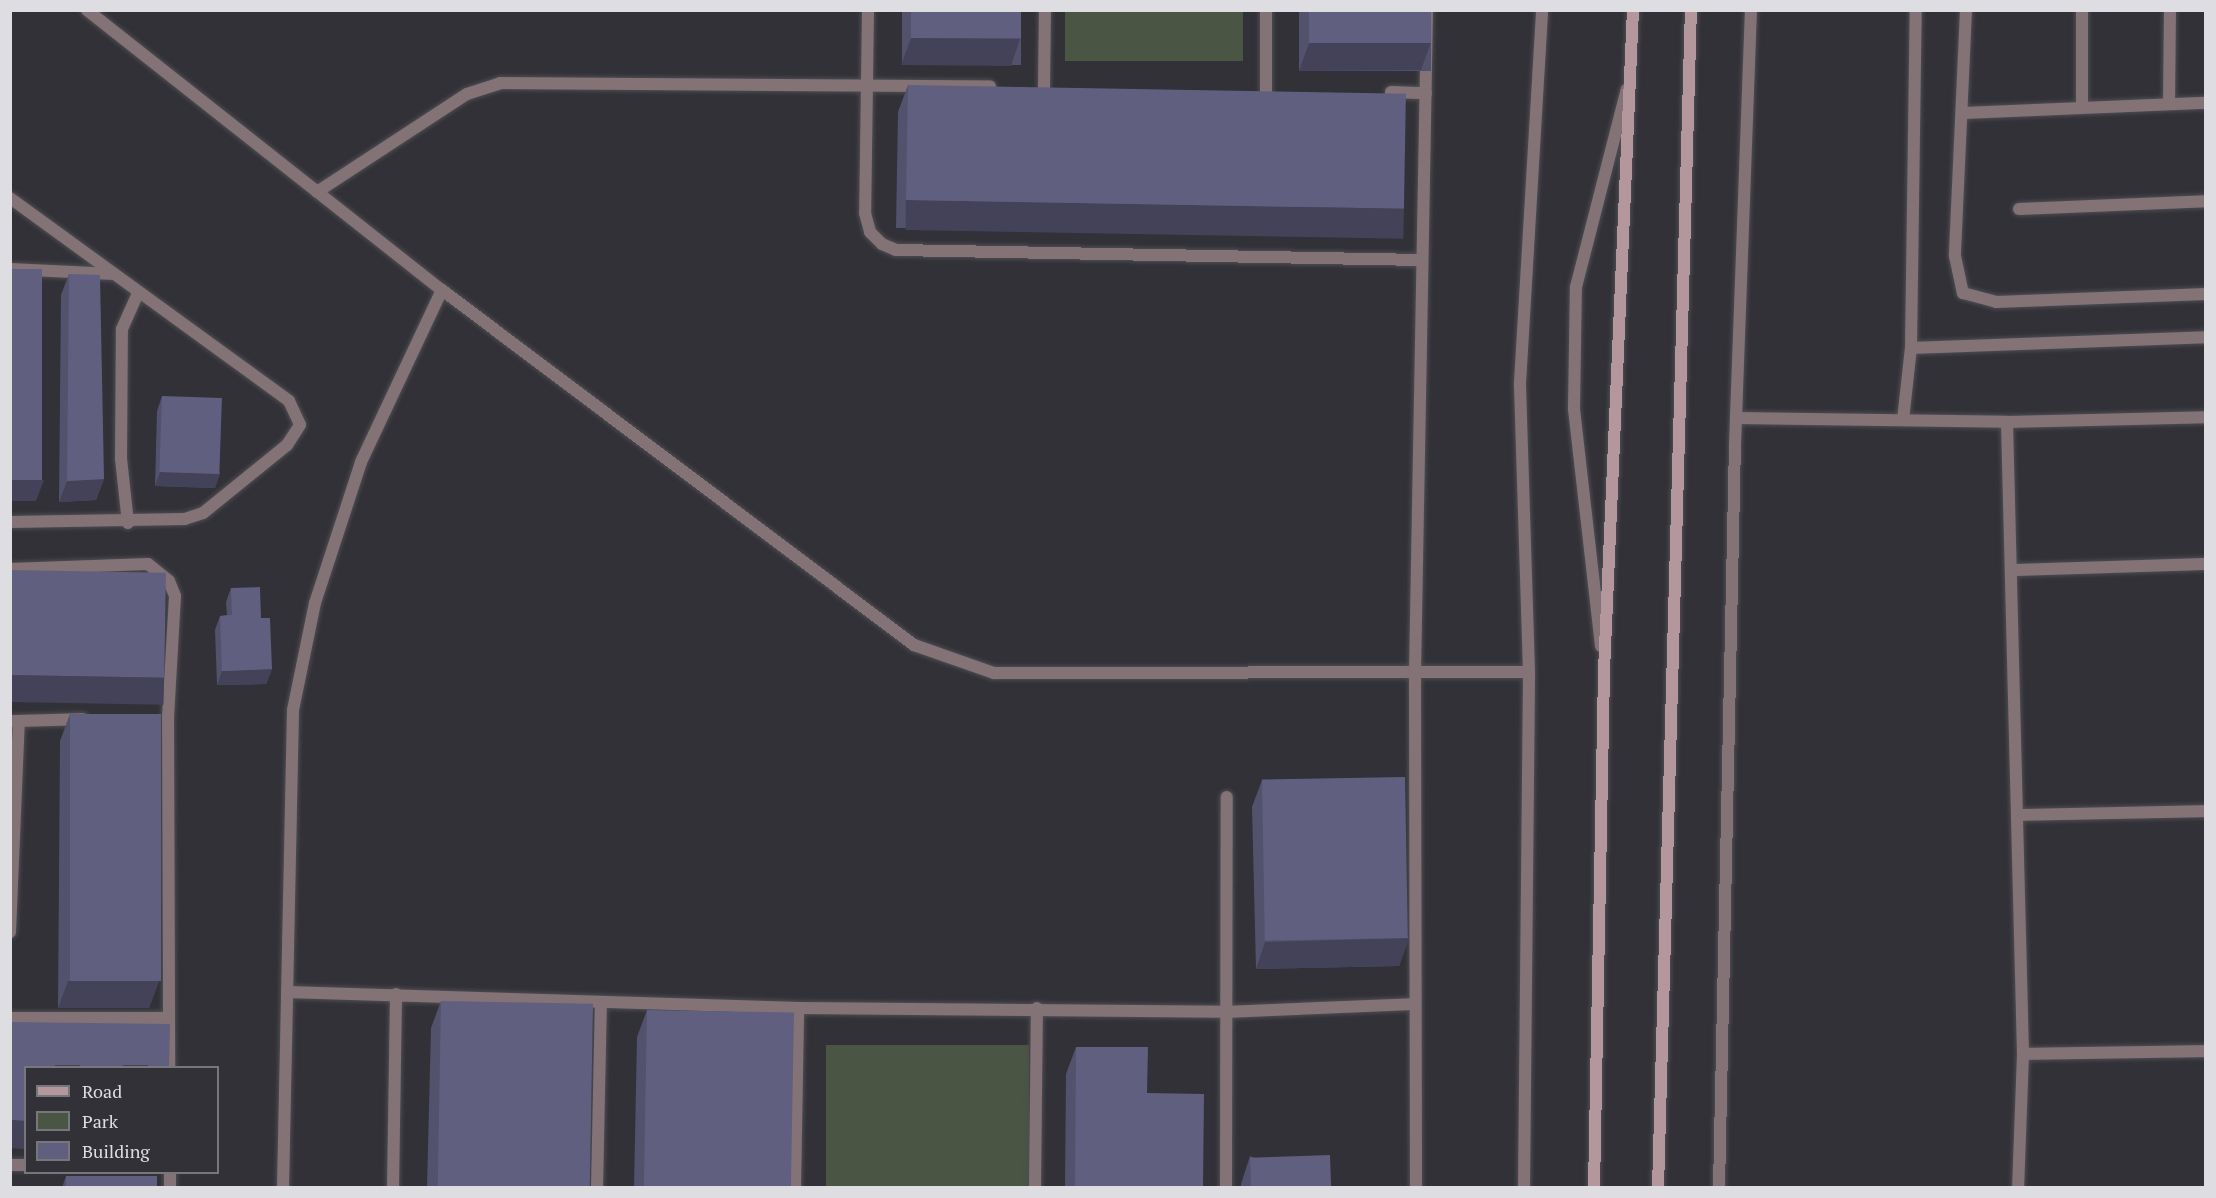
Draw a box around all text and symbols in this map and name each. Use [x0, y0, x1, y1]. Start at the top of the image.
legend [24, 1066, 219, 1174]
text: Road [82, 1079, 122, 1103]
text: Park [82, 1109, 118, 1133]
text: Building [82, 1139, 150, 1163]

